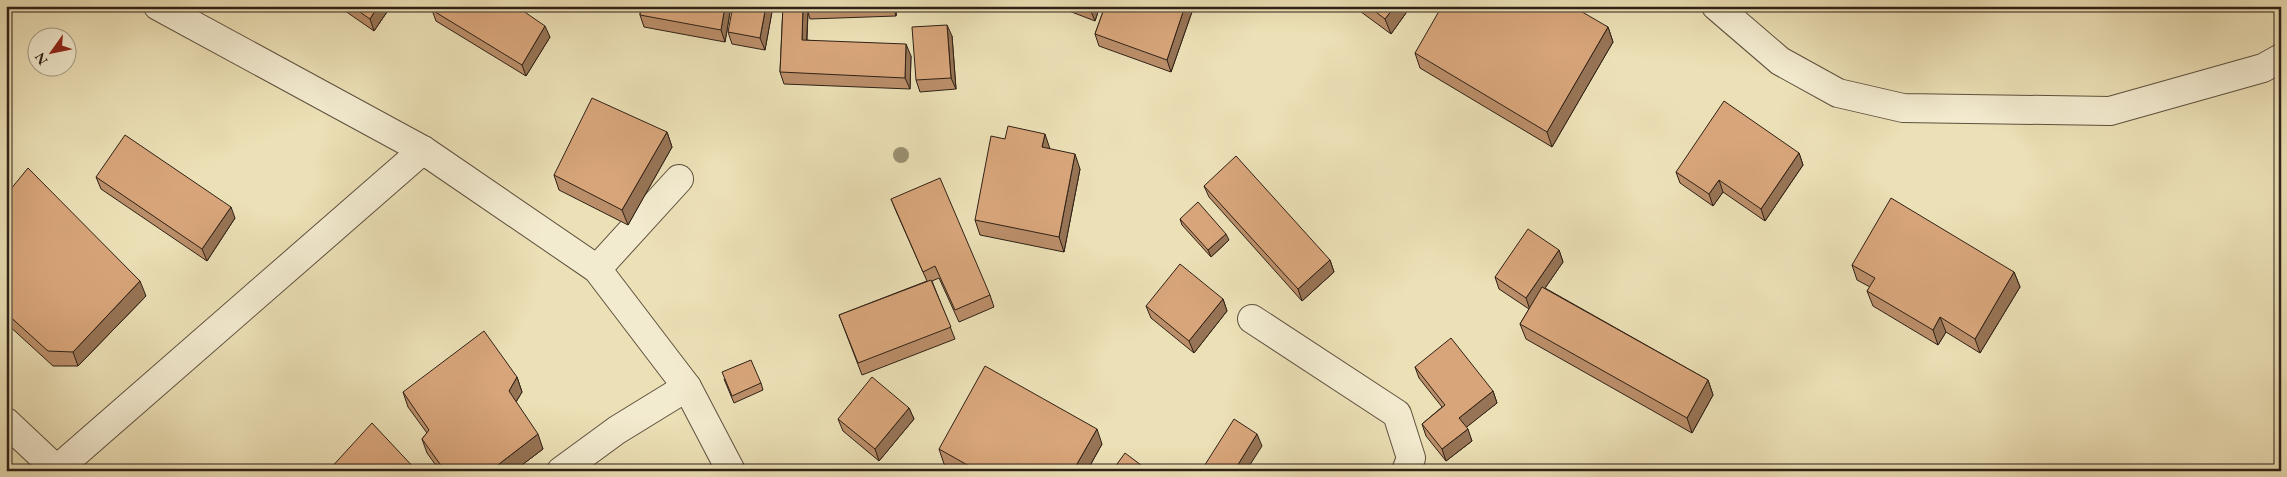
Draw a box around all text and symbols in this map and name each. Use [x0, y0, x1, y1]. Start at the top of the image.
north arrow [28, 28, 78, 78]
text: N [30, 49, 52, 69]

